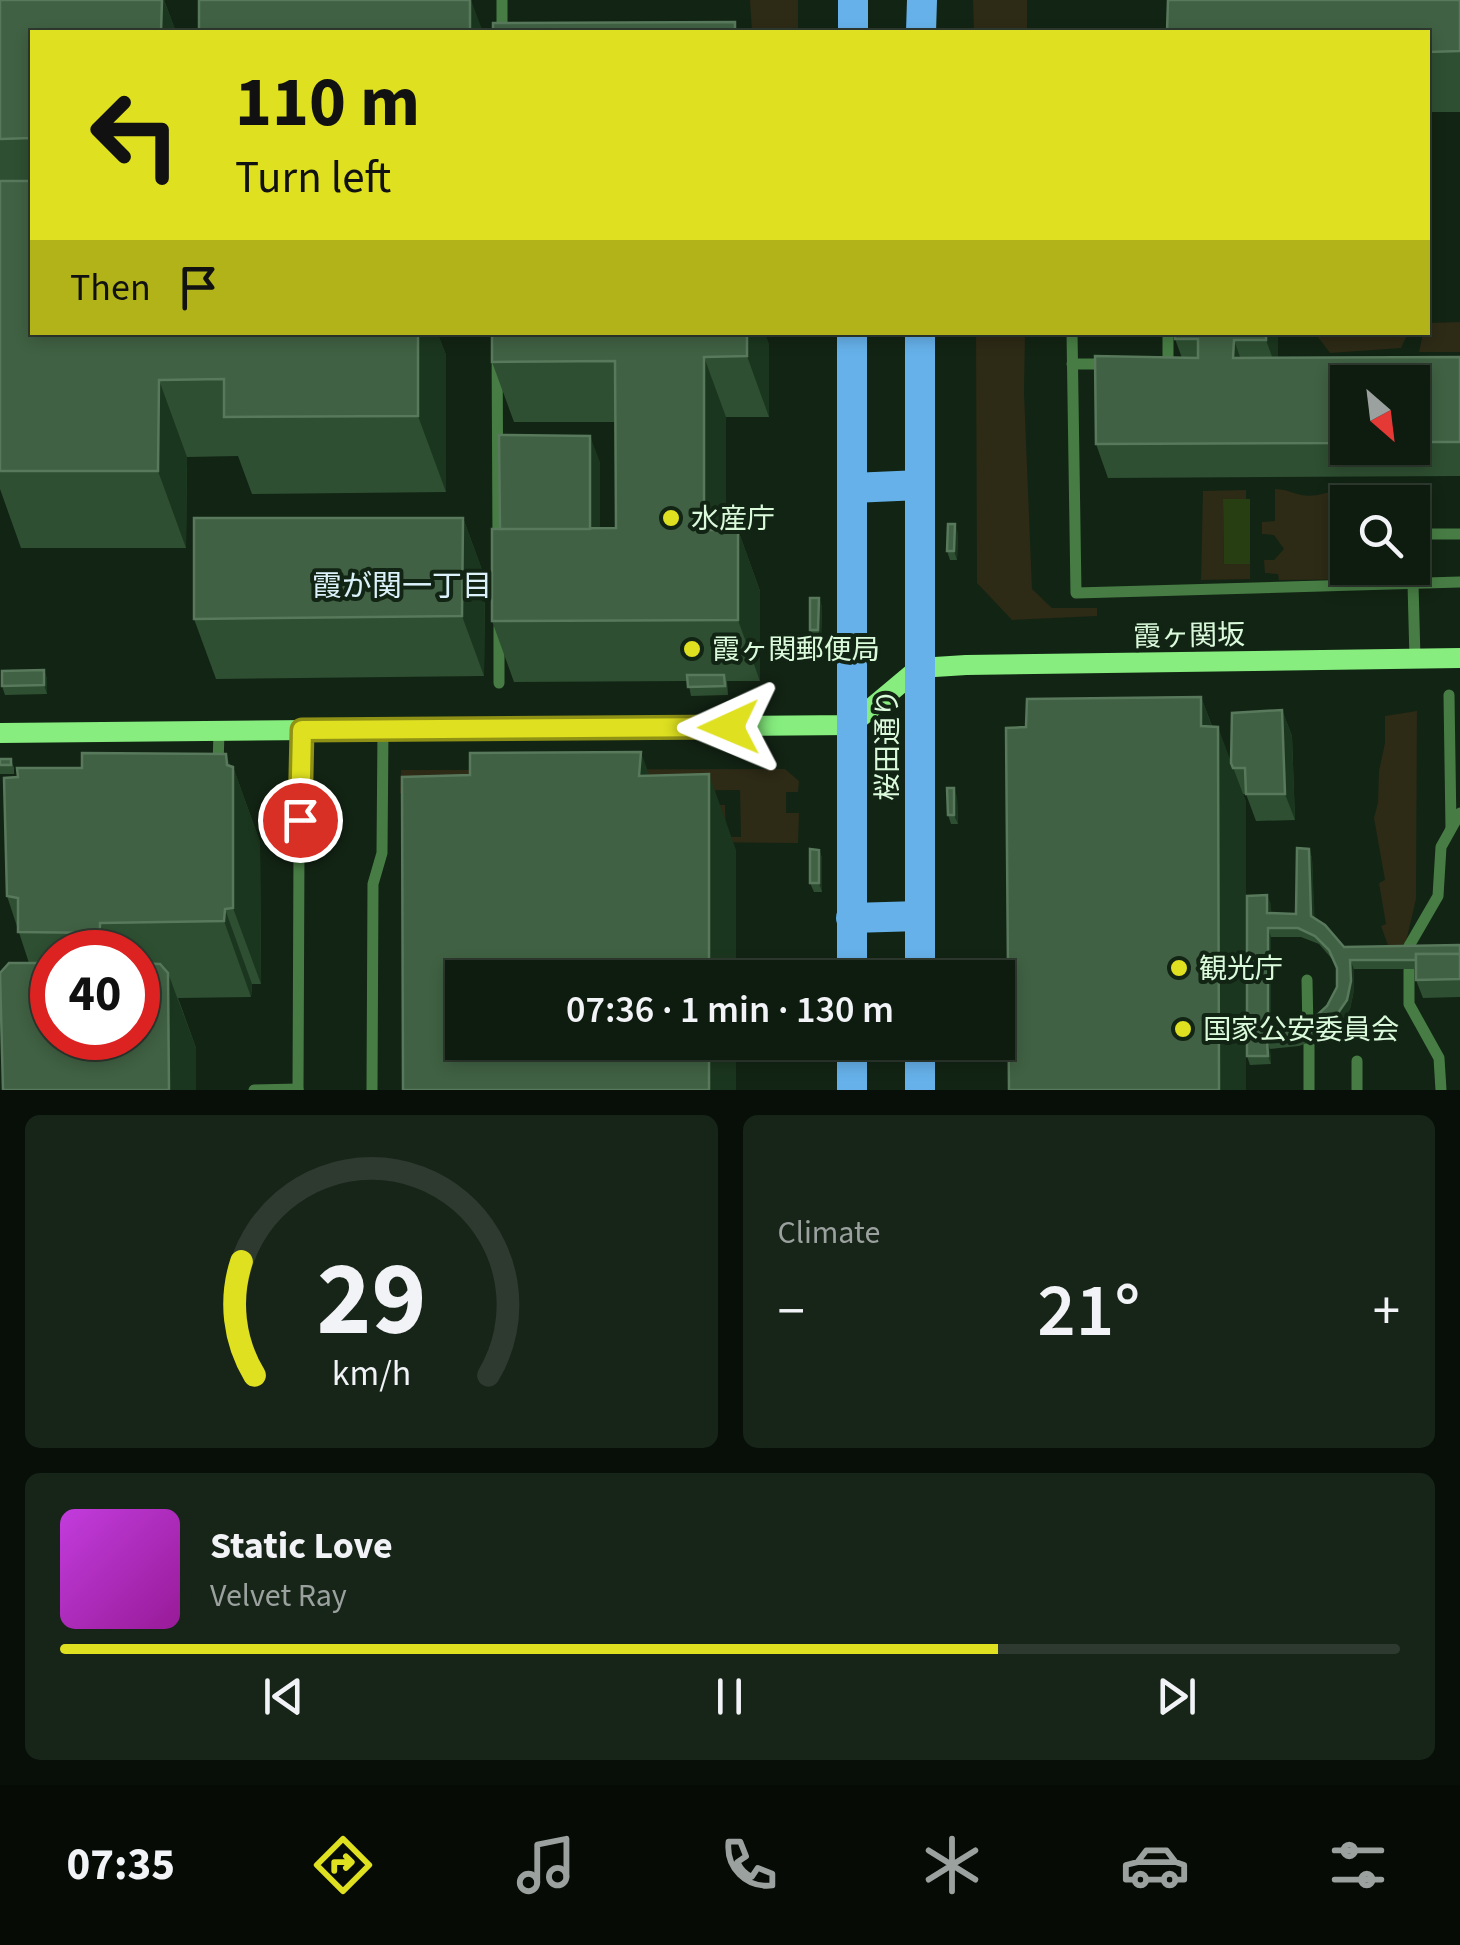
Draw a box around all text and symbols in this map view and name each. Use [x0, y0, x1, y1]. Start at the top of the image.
text: 110 m [235, 53, 420, 153]
icon: left [70, 70, 200, 200]
text: Turn left [235, 146, 391, 210]
icon: arrive [171, 260, 226, 315]
text: Then [70, 261, 151, 315]
north arrow [1330, 365, 1430, 465]
map controls [1330, 365, 1430, 585]
button: search [1330, 485, 1430, 585]
place label: 水産庁 [691, 499, 775, 539]
marker: 水産庁 [660, 507, 682, 529]
district label: 霞が関一丁目 [312, 565, 492, 608]
street label: 霞ヶ関坂 [1133, 615, 1245, 657]
place label: 霞ヶ関郵便局 [712, 630, 880, 670]
marker: 霞ヶ関郵便局 [681, 638, 703, 660]
position arrow [677, 675, 781, 779]
street label: 桜田通り [868, 689, 908, 801]
pin [258, 778, 343, 863]
icon: arrive [273, 793, 328, 848]
speed limit sign: 40 [30, 930, 160, 1060]
place label: 観光庁 [1199, 949, 1283, 989]
marker: 観光庁 [1168, 957, 1190, 979]
text: 07:36 · 1 min · 130 m [566, 983, 894, 1037]
place label: 国家公安委員会 [1203, 1010, 1399, 1050]
marker: 国家公安委員会 [1172, 1018, 1194, 1040]
text: Climate [778, 1210, 880, 1256]
text: 29 [316, 1227, 426, 1375]
text: 21° [1037, 1258, 1140, 1365]
text: − [778, 1273, 805, 1351]
text: + [1373, 1273, 1400, 1351]
text: km/h [332, 1348, 411, 1399]
text: Static Love [210, 1519, 393, 1573]
text: Velvet Ray [210, 1573, 347, 1619]
icon: previous [256, 1669, 311, 1724]
icon: pause [702, 1669, 757, 1724]
icon: next [1149, 1669, 1204, 1724]
icon: directions [308, 1830, 378, 1900]
icon: music [511, 1830, 581, 1900]
icon: phone [714, 1830, 784, 1900]
icon: climate [917, 1830, 987, 1900]
icon: car [1120, 1830, 1190, 1900]
icon: filters [1323, 1830, 1393, 1900]
text: 07:35 [67, 1833, 175, 1897]

